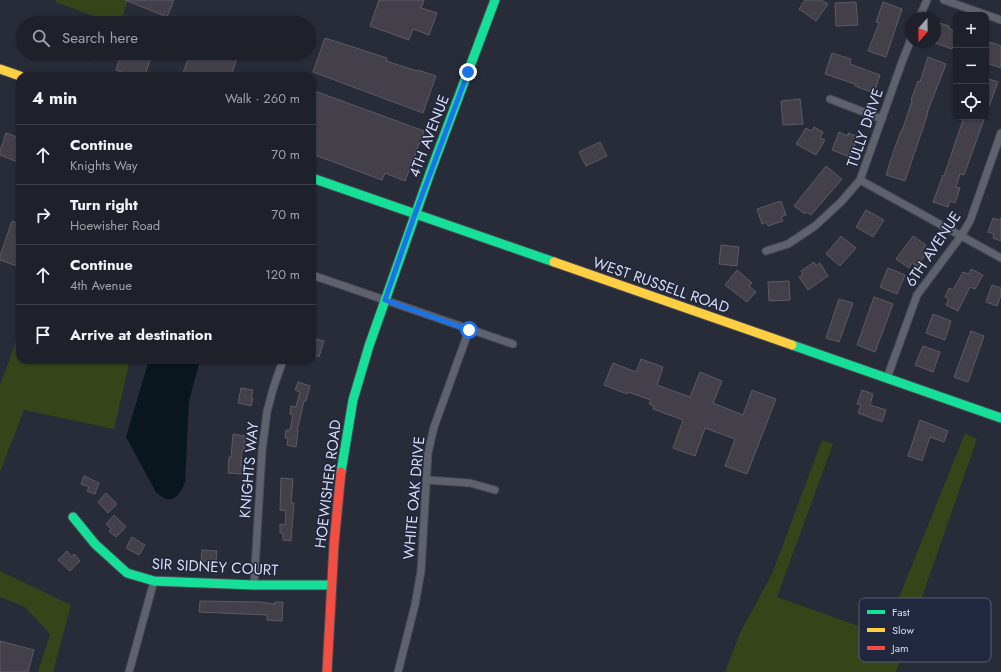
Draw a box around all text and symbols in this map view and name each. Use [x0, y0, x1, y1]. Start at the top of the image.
north arrow [905, 12, 941, 48]
map controls [953, 12, 989, 120]
button: + [953, 12, 989, 48]
search box [16, 16, 316, 60]
icon: search [30, 27, 52, 49]
text: Search here [62, 27, 138, 49]
button: − [953, 48, 989, 84]
route end [459, 63, 477, 81]
button: locate [953, 84, 989, 120]
text: 4 min [32, 86, 77, 110]
street label: TULLY DRIVE [841, 86, 889, 170]
text: Walk · 260 m [225, 89, 300, 108]
street label: 4TH AVENUE [403, 92, 455, 180]
text: Continue [70, 134, 133, 156]
icon: ahead [32, 144, 54, 166]
text: 70 m [271, 145, 300, 164]
text: Knights Way [70, 156, 138, 175]
text: Turn right [70, 194, 138, 216]
icon: right [32, 204, 54, 226]
text: 70 m [271, 205, 300, 224]
street label: 6TH AVENUE [900, 207, 966, 291]
text: Hoewisher Road [70, 216, 160, 235]
street label: WEST RUSSELL ROAD [590, 251, 732, 319]
text: Continue [70, 254, 133, 276]
icon: ahead [32, 264, 54, 286]
text: 120 m [265, 265, 300, 284]
text: 4th Avenue [70, 276, 132, 295]
route start [460, 321, 478, 339]
icon: arrive [32, 324, 54, 346]
text: Arrive at destination [70, 324, 212, 346]
street label: HOEWISHER ROAD [309, 418, 347, 550]
street label: KNIGHTS WAY [234, 420, 264, 519]
street label: WHITE OAK DRIVE [398, 435, 430, 561]
street label: SIR SIDNEY COURT [151, 553, 279, 581]
legend [859, 598, 991, 662]
text: Fast [892, 604, 910, 620]
text: Slow [892, 622, 914, 638]
text: Jam [890, 640, 909, 656]

